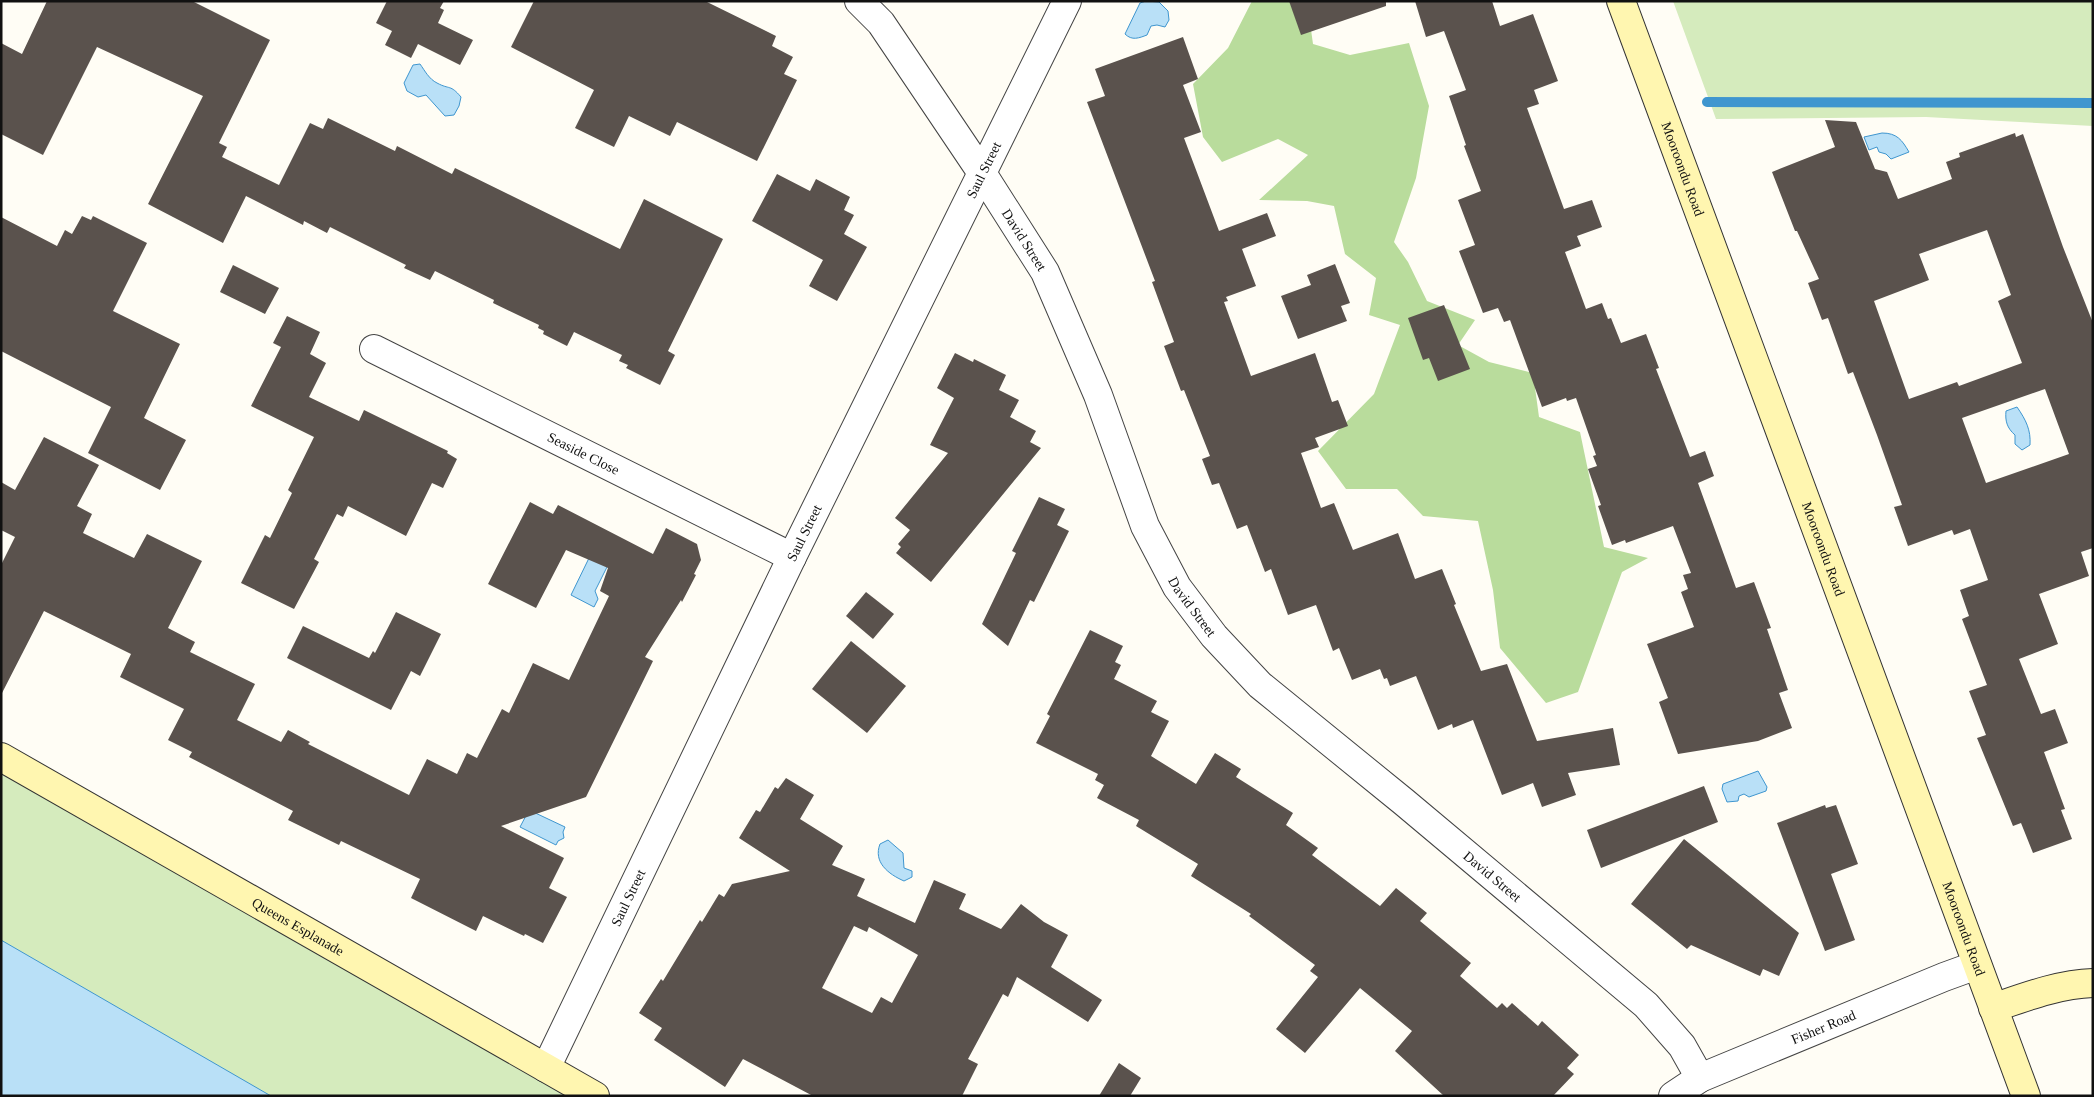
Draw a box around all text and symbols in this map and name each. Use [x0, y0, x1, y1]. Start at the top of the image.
street label: Mooroondu Road [1659, 120, 1707, 218]
street label: Saul Street [963, 139, 1004, 201]
street label: David Street [999, 206, 1050, 274]
street label: Seaside Close [545, 429, 622, 477]
street label: Mooroondu Road [1799, 500, 1848, 598]
street label: Saul Street [784, 502, 824, 564]
street label: David Street [1165, 574, 1219, 639]
street label: David Street [1461, 848, 1524, 905]
street label: Saul Street [608, 867, 648, 928]
street label: Mooroondu Road [1940, 879, 1988, 978]
street label: Queens Esplanade [250, 894, 347, 959]
street label: Fisher Road [1789, 1007, 1858, 1047]

